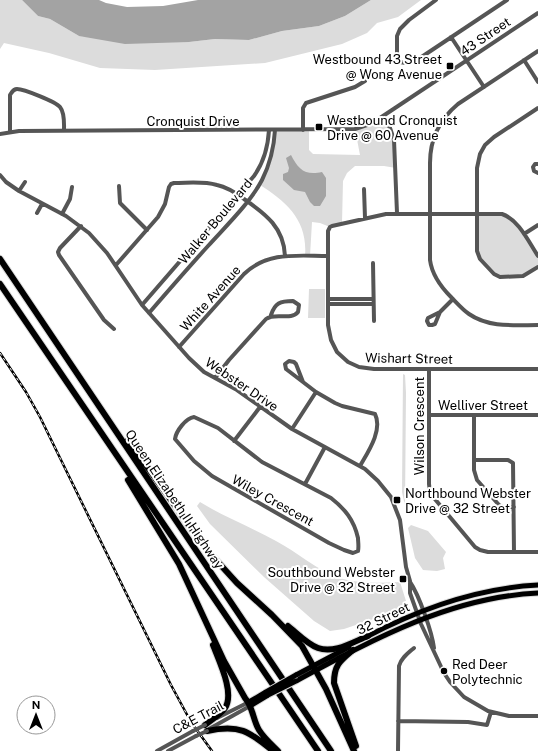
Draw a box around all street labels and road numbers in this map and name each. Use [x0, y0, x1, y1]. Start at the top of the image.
street label: 43 Street [457, 14, 513, 59]
street label: Cronquist Drive [146, 114, 240, 129]
street label: Walker Boulevard [175, 176, 255, 267]
street label: White Avenue [177, 262, 244, 334]
street label: Wishart Street [365, 350, 453, 367]
street label: Webster Drive [202, 354, 281, 414]
street label: Wilson Crescent [412, 377, 427, 475]
street label: Welliver Street [438, 398, 528, 413]
street label: Queen Elizabeth II Highway [122, 427, 227, 572]
street label: Wiley Crescent [229, 472, 316, 529]
street label: 32 Street [354, 599, 412, 638]
street label: C&E Trail [170, 698, 227, 737]

